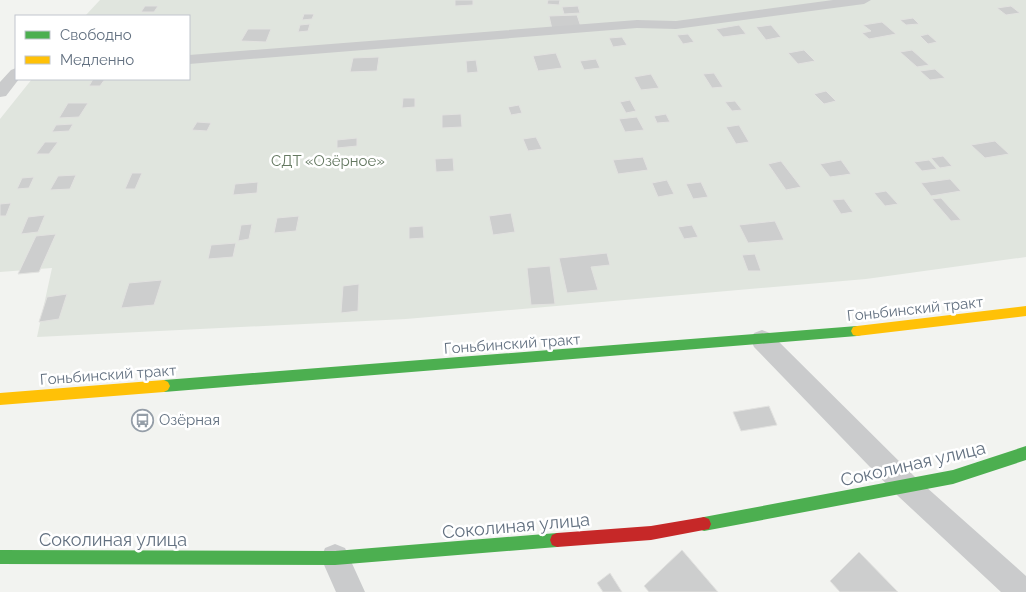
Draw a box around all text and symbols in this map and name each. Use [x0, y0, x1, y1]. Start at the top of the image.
legend [15, 15, 190, 80]
text: Свободно [60, 26, 132, 44]
text: Медленно [60, 51, 134, 69]
park label: СДТ «Озёрное» [271, 152, 385, 170]
street label: Гоньбинский тракт [846, 293, 984, 325]
street label: Гоньбинский тракт [443, 330, 581, 358]
street label: Гоньбинский тракт [39, 361, 177, 389]
bus stop icon: Озёрная [131, 408, 155, 432]
place label: Озёрная [159, 411, 220, 429]
street label: Соколиная улица [838, 437, 987, 490]
street label: Соколиная улица [441, 509, 591, 542]
street label: Соколиная улица [39, 529, 187, 550]

